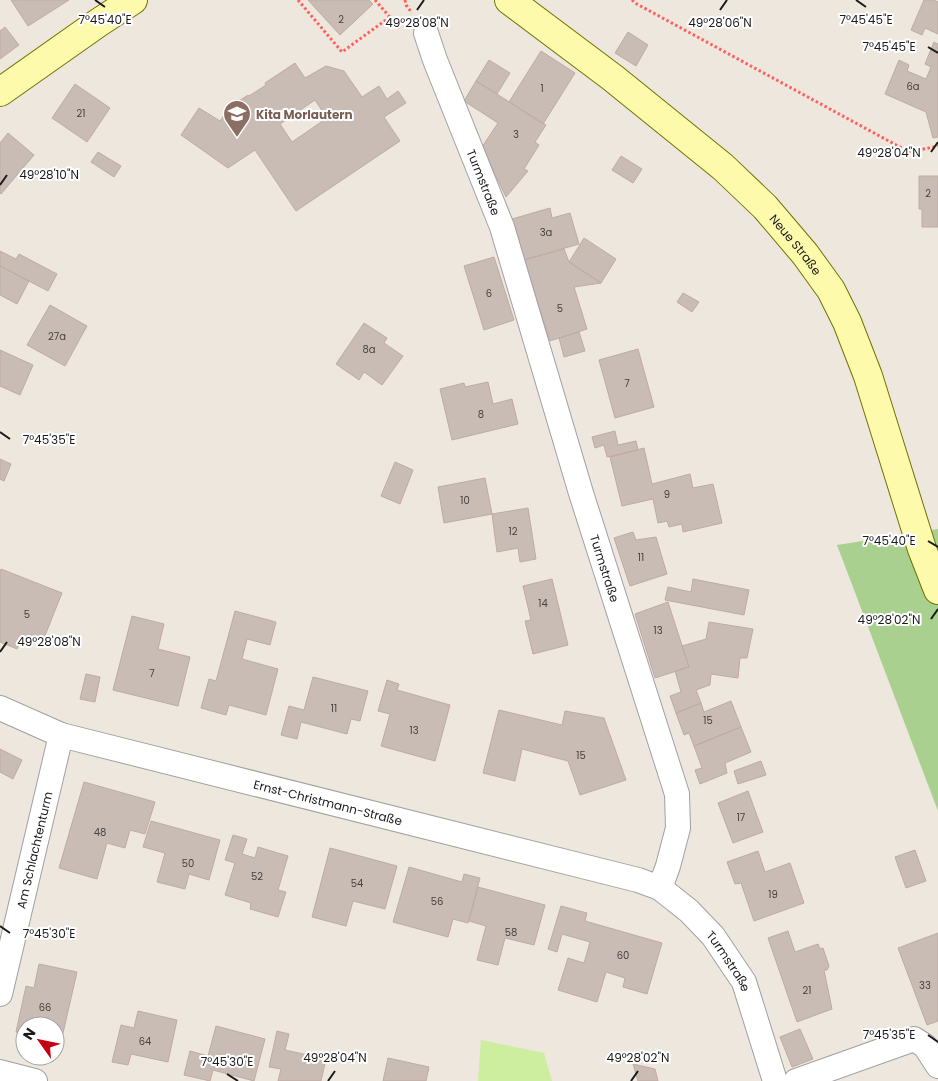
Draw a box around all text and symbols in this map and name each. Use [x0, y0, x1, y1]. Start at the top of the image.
text: 7°45'40"E [78, 11, 132, 28]
text: 7°45'45"E [839, 11, 893, 28]
house number: 2 [338, 12, 344, 27]
text: 49°28'08"N [385, 14, 449, 31]
text: 49°28'06"N [688, 14, 752, 31]
text: 7°45'45"E [862, 38, 916, 55]
house number: 6a [906, 79, 920, 94]
house number: 1 [540, 81, 544, 96]
school or university icon: Kita Morlautern [222, 99, 252, 138]
house number: 21 [77, 106, 85, 121]
place label: Kita Morlautern [256, 106, 353, 123]
house number: 3 [513, 127, 519, 142]
text: 49°28'04"N [857, 144, 921, 161]
street label: Turmstraße [463, 146, 505, 218]
text: 49°28'10"N [19, 166, 79, 183]
house number: 2 [925, 186, 931, 201]
street label: Neue Straße [766, 210, 826, 278]
house number: 3a [540, 225, 552, 240]
house number: 6 [486, 286, 492, 301]
house number: 5 [557, 301, 563, 316]
house number: 27a [48, 329, 66, 344]
house number: 8a [362, 342, 376, 357]
house number: 7 [624, 376, 630, 391]
house number: 8 [478, 407, 484, 422]
text: 7°45'35"E [23, 431, 75, 448]
house number: 9 [664, 487, 670, 502]
house number: 10 [460, 493, 470, 508]
house number: 12 [509, 524, 518, 539]
street label: Turmstraße [586, 532, 624, 604]
text: 7°45'40"E [862, 532, 916, 549]
house number: 11 [638, 550, 644, 565]
house number: 14 [538, 596, 548, 611]
house number: 5 [24, 607, 30, 622]
text: 49°28'02"N [858, 611, 920, 628]
house number: 13 [653, 623, 663, 638]
text: 49°28'08"N [17, 633, 81, 650]
house number: 7 [149, 666, 155, 681]
house number: 11 [331, 701, 337, 716]
house number: 15 [703, 713, 713, 728]
house number: 13 [409, 723, 419, 738]
house number: 15 [576, 748, 586, 763]
street label: Ernst-Christmann-Straße [252, 775, 404, 829]
street label: Am Schlachtenturm [12, 789, 56, 910]
house number: 17 [737, 810, 746, 825]
house number: 48 [94, 825, 106, 840]
house number: 50 [182, 856, 194, 871]
house number: 52 [251, 869, 263, 884]
house number: 54 [351, 876, 363, 891]
house number: 19 [768, 887, 778, 902]
house number: 56 [431, 894, 443, 909]
text: 7°45'30"E [23, 925, 75, 942]
house number: 58 [505, 925, 517, 940]
street label: Turmstraße [703, 926, 755, 993]
house number: 60 [617, 948, 629, 963]
house number: 33 [919, 978, 931, 993]
house number: 21 [803, 983, 811, 998]
house number: 66 [39, 1000, 51, 1015]
north arrow [15, 1016, 65, 1066]
text: N [18, 1024, 40, 1044]
text: 7°45'35"E [863, 1026, 915, 1043]
house number: 64 [139, 1034, 151, 1049]
text: 49°28'04"N [303, 1049, 367, 1066]
text: 49°28'02"N [607, 1049, 669, 1066]
text: 7°45'30"E [201, 1053, 253, 1070]

